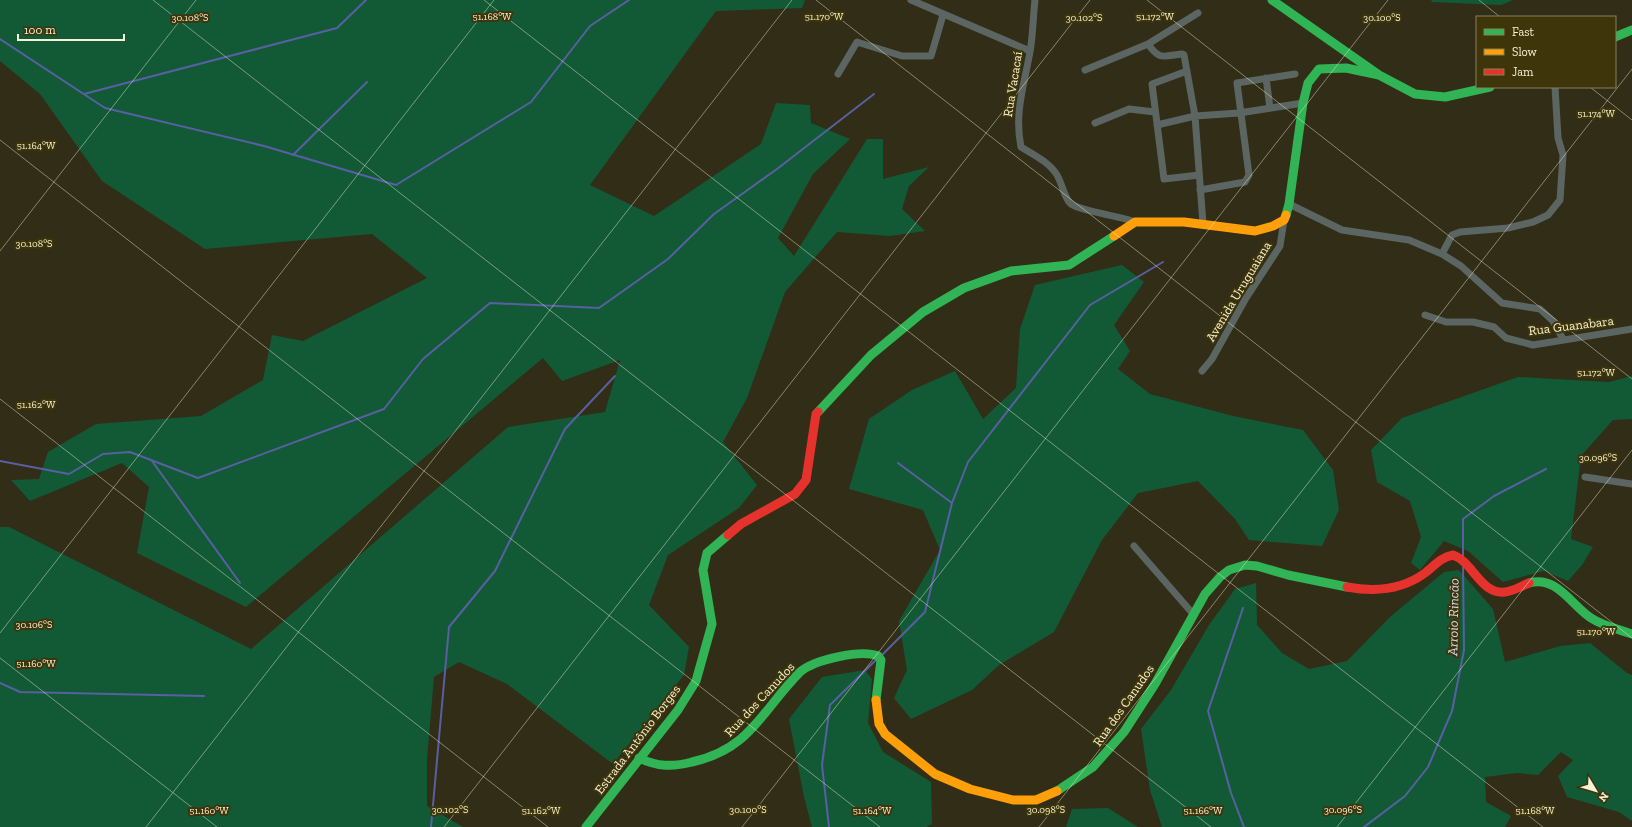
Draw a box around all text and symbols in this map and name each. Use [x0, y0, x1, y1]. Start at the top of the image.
text: 51.168°W [473, 11, 512, 23]
text: 51.170°W [805, 11, 844, 23]
text: 51.172°W [1136, 11, 1175, 23]
text: 30.108°S [172, 12, 208, 24]
text: 30.102°S [1066, 12, 1102, 24]
text: 30.100°S [1363, 12, 1401, 24]
scale bar [18, 16, 124, 42]
legend [1476, 16, 1616, 88]
text: 100 m [24, 23, 56, 37]
text: Fast [1512, 25, 1535, 39]
text: Slow [1512, 45, 1538, 59]
street label: Rua Vacacaí [1000, 50, 1025, 118]
text: Jam [1512, 65, 1534, 79]
text: 51.174°W [1577, 108, 1616, 120]
text: 51.164°W [17, 140, 56, 152]
text: 30.108°S [16, 238, 52, 250]
street label: Avenida Uruguaiana [1203, 238, 1275, 344]
street label: Rua Guanabara [1528, 313, 1615, 338]
text: 51.172°W [1577, 367, 1616, 379]
text: 51.162°W [17, 399, 56, 411]
text: 30.096°S [1579, 452, 1617, 464]
water label: Arroio Rincão [1444, 578, 1463, 657]
text: 30.106°S [16, 619, 52, 631]
text: 51.170°W [1577, 626, 1616, 638]
text: 51.160°W [16, 658, 56, 670]
street label: Rua dos Canudos [721, 659, 798, 740]
street label: Rua dos Canudos [1090, 661, 1157, 749]
street label: Estrada Antônio Borges [591, 681, 684, 797]
north arrow [1576, 771, 1616, 811]
text: N [1595, 790, 1611, 805]
text: 30.102°S [432, 804, 468, 816]
text: 30.100°S [729, 804, 767, 816]
text: 30.098°S [1027, 804, 1065, 816]
text: 30.096°S [1324, 804, 1362, 816]
text: 51.160°W [189, 805, 229, 817]
text: 51.162°W [522, 805, 561, 817]
text: 51.164°W [853, 805, 892, 817]
text: 51.166°W [1184, 805, 1223, 817]
text: 51.168°W [1516, 805, 1555, 817]

